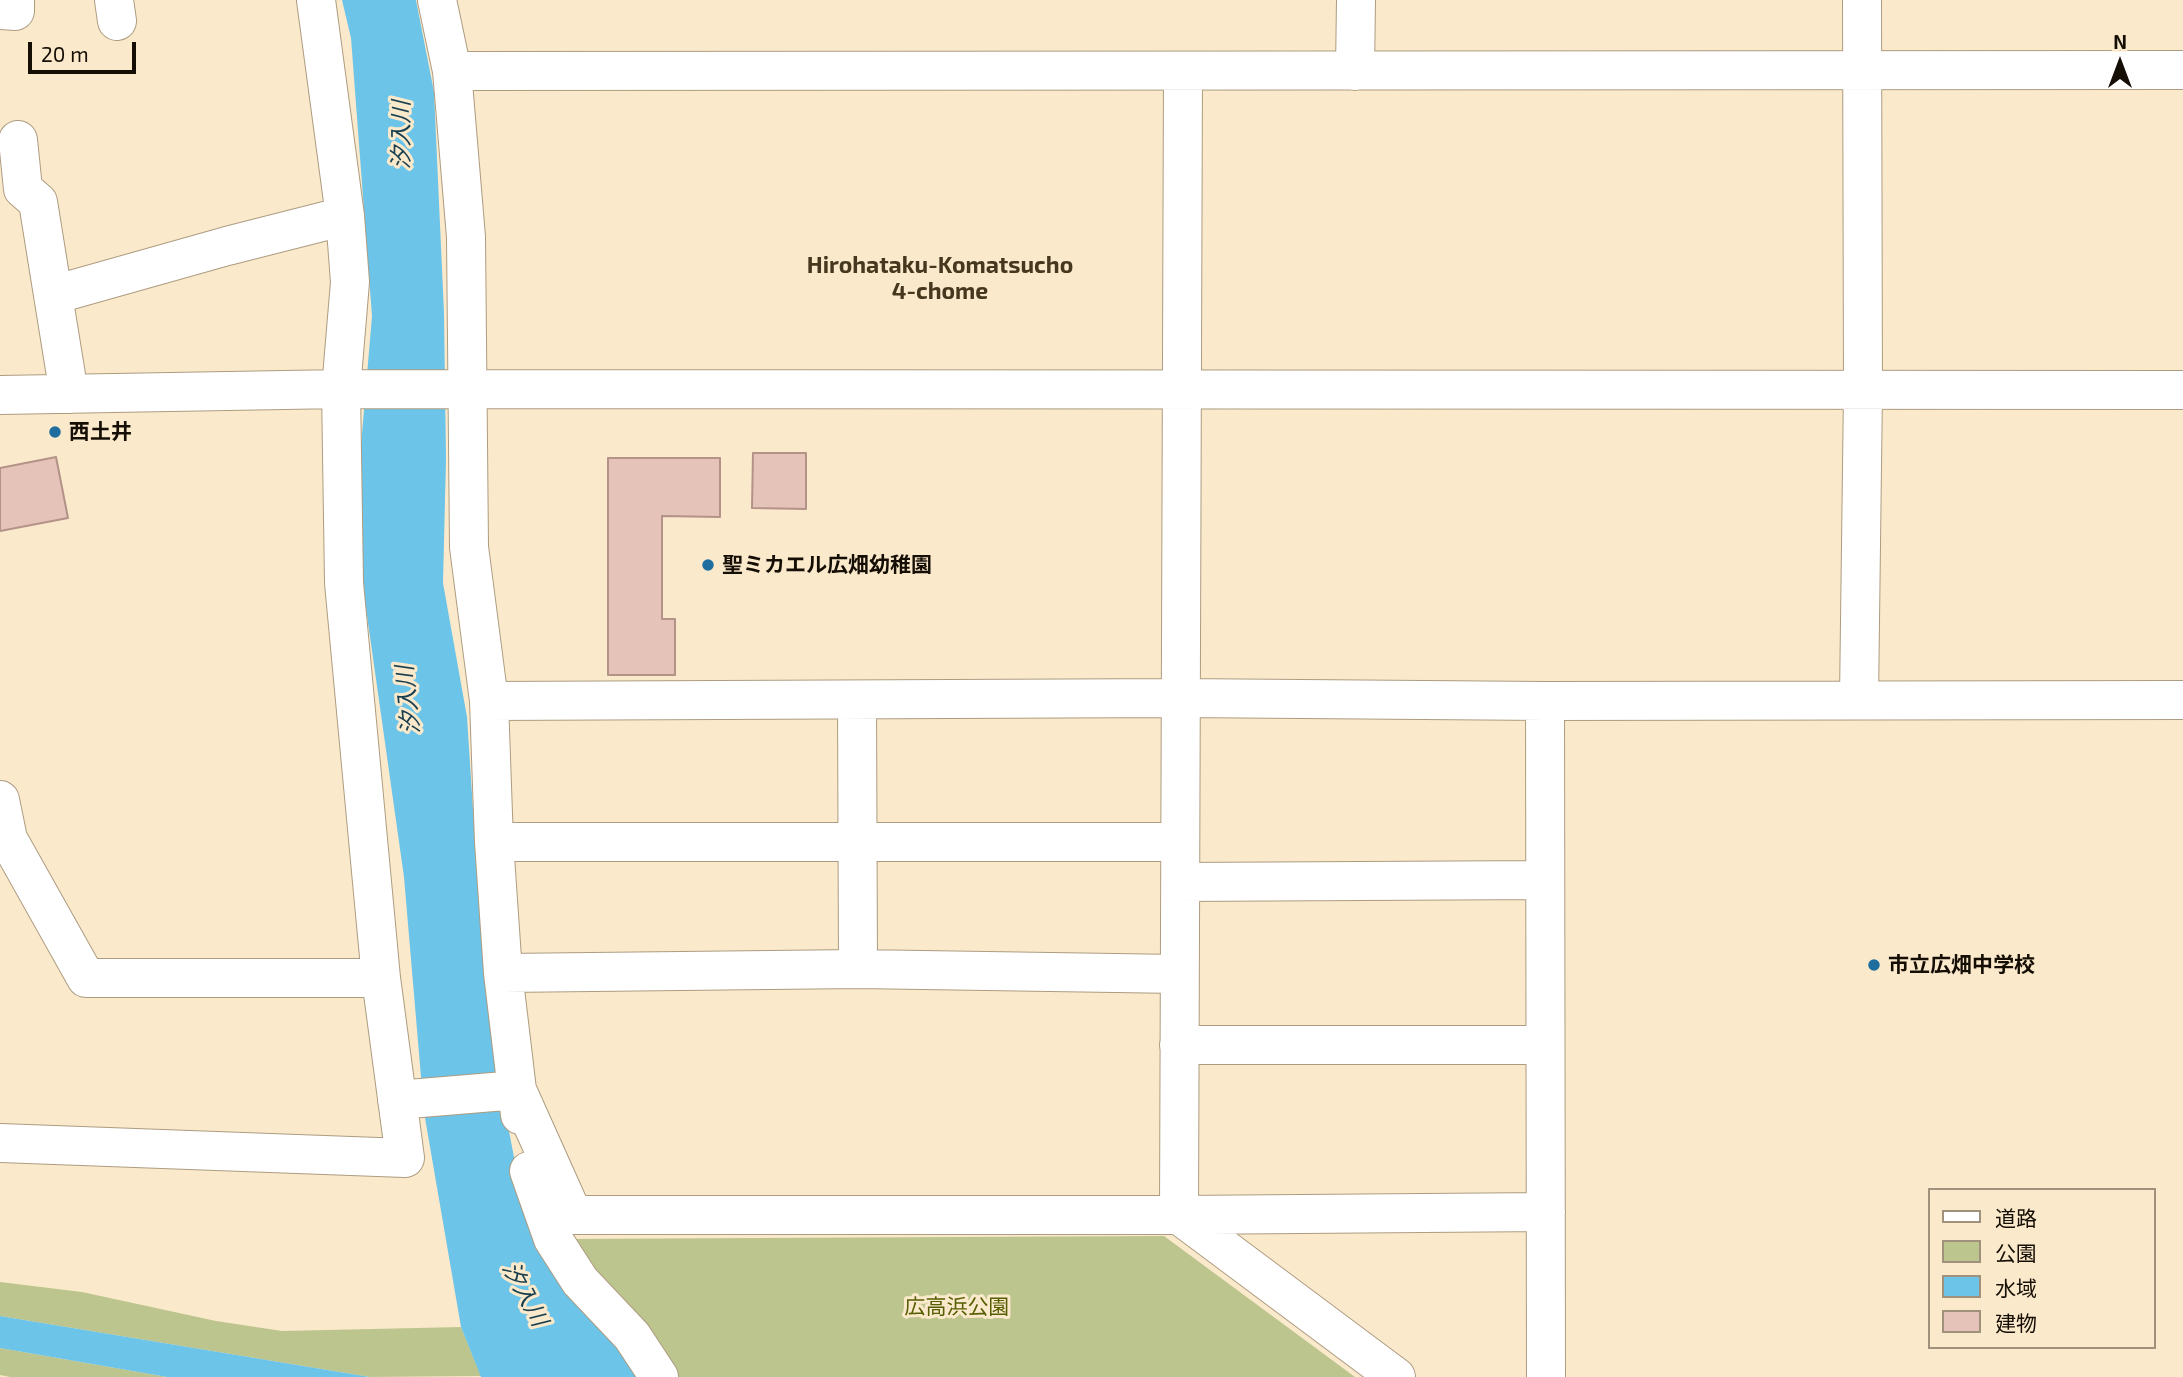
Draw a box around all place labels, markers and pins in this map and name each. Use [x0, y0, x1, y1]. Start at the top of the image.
place label: 西土井 [69, 419, 132, 445]
marker: 西土井 [47, 424, 63, 440]
place label: 聖ミカエル広畑幼稚園 [722, 552, 932, 578]
marker: 聖ミカエル広畑幼稚園 [700, 557, 716, 573]
place label: 市立広畑中学校 [1888, 952, 2035, 978]
marker: 市立広畑中学校 [1866, 957, 1882, 973]

